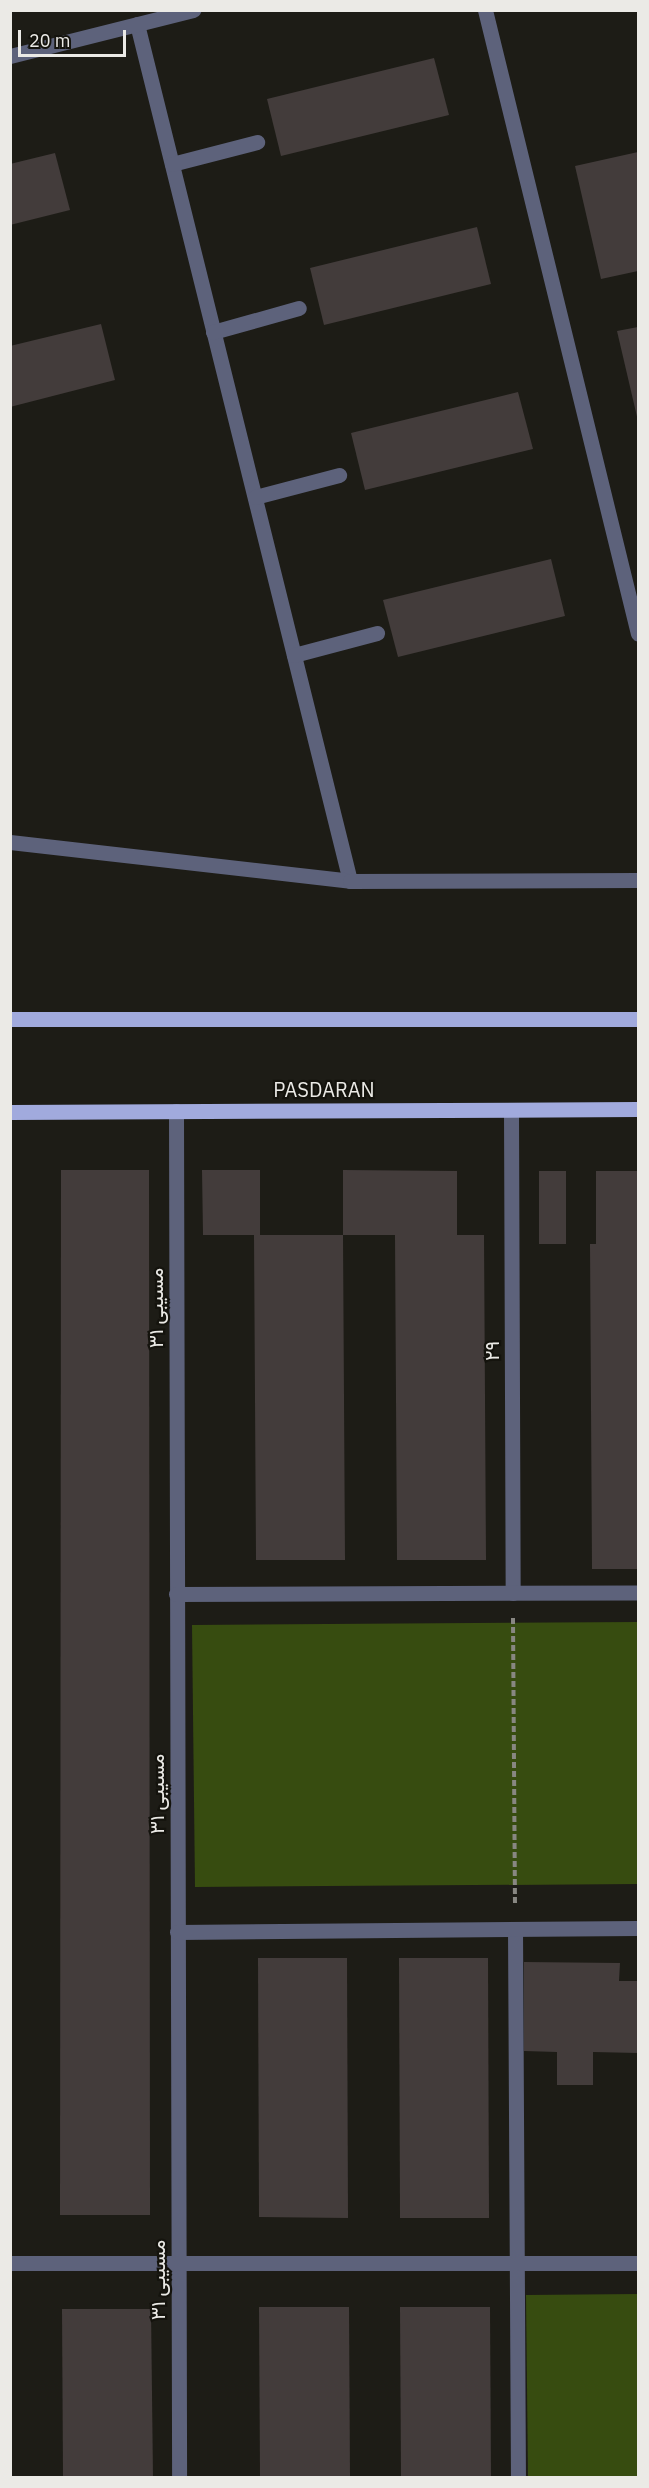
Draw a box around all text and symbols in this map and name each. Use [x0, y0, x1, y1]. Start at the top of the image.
scale bar [21, 18, 129, 56]
text: 20 m [29, 29, 71, 52]
street label: PASDARAN [273, 1077, 375, 1101]
street label: ۳۱ مسیبی [143, 1268, 167, 1348]
street label: ۲۹ [479, 1341, 503, 1361]
street label: ۳۱ مسیبی [144, 1754, 168, 1834]
street label: ۳۱ مسیبی [145, 2240, 169, 2320]

